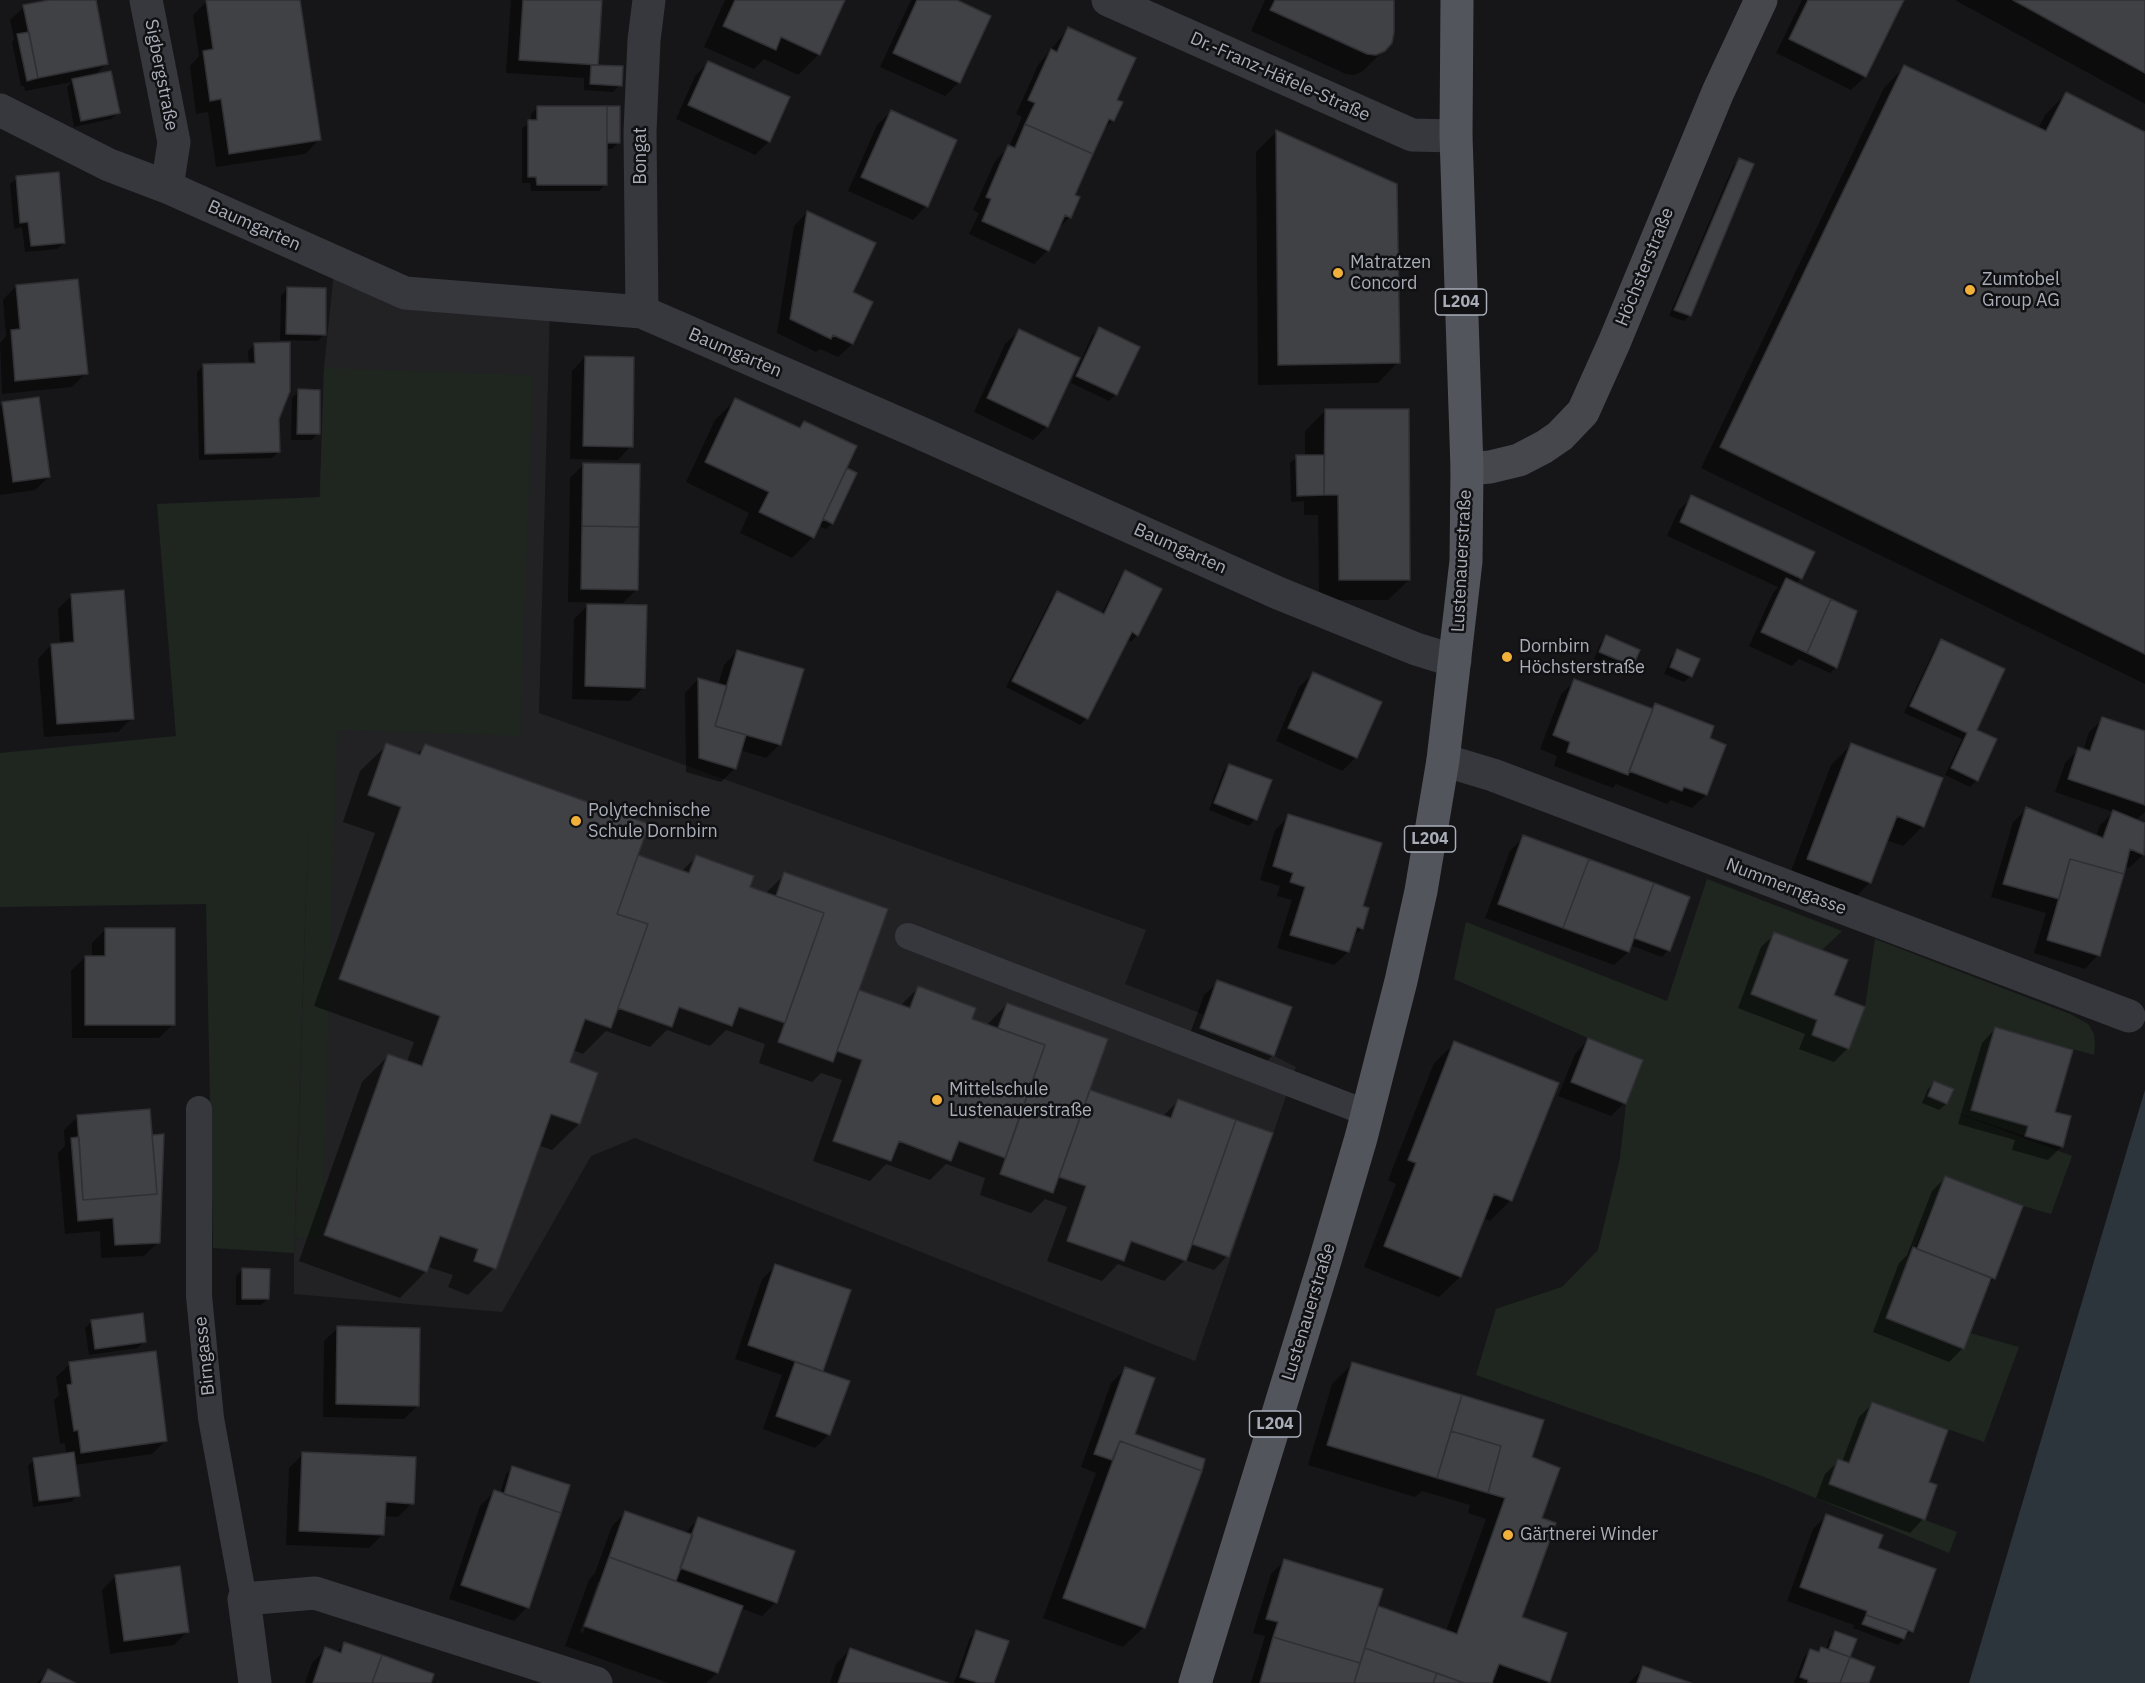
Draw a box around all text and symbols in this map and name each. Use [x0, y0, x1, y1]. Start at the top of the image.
street label: Sigbergstraße [140, 17, 182, 133]
street label: Dr.-Franz-Häfele-Straße [1187, 28, 1373, 126]
street label: Bongat [630, 127, 652, 185]
street label: Baumgarten [204, 196, 304, 256]
street label: Höchsterstraße [1611, 205, 1679, 329]
place label: Matratzen Concord [1350, 252, 1431, 294]
marker: Matratzen Concord [1331, 266, 1345, 280]
place label: Zumtobel Group AG [1982, 269, 2060, 312]
marker: Zumtobel Group AG [1963, 283, 1977, 297]
road number: L204 [1436, 289, 1486, 315]
street label: Baumgarten [685, 324, 785, 382]
street label: Lustenauerstraße [1447, 489, 1477, 633]
street label: Baumgarten [1130, 519, 1230, 579]
place label: Dornbirn Höchsterstraße [1519, 636, 1645, 678]
marker: Dornbirn Höchsterstraße [1500, 650, 1514, 664]
place label: Polytechnische Schule Dornbirn [588, 800, 718, 842]
marker: Polytechnische Schule Dornbirn [569, 814, 583, 828]
road number: L204 [1404, 826, 1456, 852]
street label: Nummerngasse [1723, 854, 1849, 920]
place label: Mittelschule Lustenauerstraße [949, 1079, 1092, 1122]
marker: Mittelschule Lustenauerstraße [930, 1093, 944, 1107]
street label: Lustenauerstraße [1278, 1241, 1340, 1383]
street label: Birngasse [190, 1315, 220, 1397]
road number: L204 [1250, 1411, 1300, 1437]
place label: Gärtnerei Winder [1520, 1524, 1658, 1546]
marker: Gärtnerei Winder [1501, 1528, 1515, 1542]

